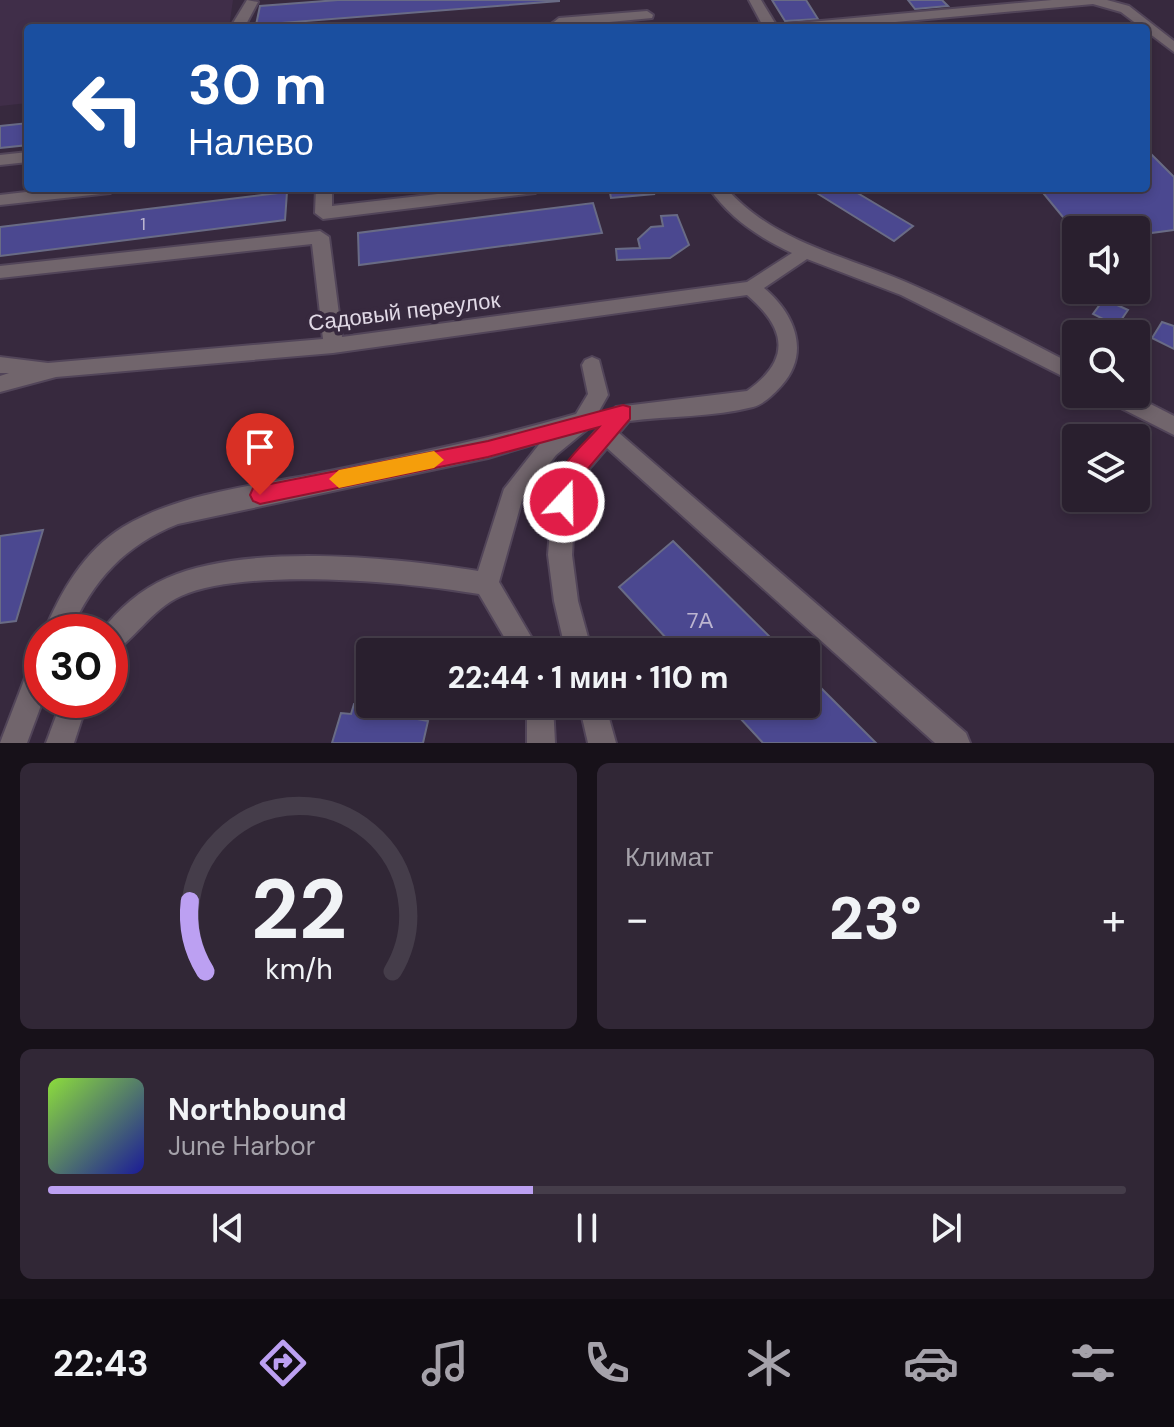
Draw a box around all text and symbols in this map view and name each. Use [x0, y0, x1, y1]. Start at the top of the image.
text: 30 m [188, 48, 327, 121]
icon: left [56, 56, 160, 160]
text: Налево [188, 119, 314, 166]
house number: 1 [140, 212, 146, 236]
map controls [1062, 216, 1150, 512]
button: sound [1062, 216, 1150, 304]
street label: Садовый переулок [307, 285, 502, 338]
button: search [1062, 320, 1150, 408]
pin [226, 413, 294, 495]
button: layers [1062, 424, 1150, 512]
icon: arrive [238, 425, 282, 469]
position arrow [522, 460, 606, 544]
house number: 7А [687, 606, 714, 635]
speed limit sign: 30 [24, 614, 128, 718]
text: 22:44 · 1 мин · 110 m [448, 658, 728, 697]
text: Климат [625, 840, 714, 874]
text: 22 [251, 855, 346, 964]
text: 23° [829, 879, 922, 958]
text: − [625, 890, 649, 948]
text: + [1102, 890, 1126, 948]
text: km/h [265, 951, 332, 988]
text: Northbound [168, 1090, 347, 1129]
text: June Harbor [168, 1129, 315, 1163]
icon: previous [206, 1206, 250, 1250]
icon: pause [565, 1206, 609, 1250]
icon: next [924, 1206, 968, 1250]
icon: directions [255, 1335, 311, 1391]
icon: music [417, 1335, 473, 1391]
icon: phone [579, 1335, 635, 1391]
icon: climate [741, 1335, 797, 1391]
icon: car [903, 1335, 959, 1391]
icon: filters [1065, 1335, 1121, 1391]
text: 22:43 [53, 1340, 149, 1387]

